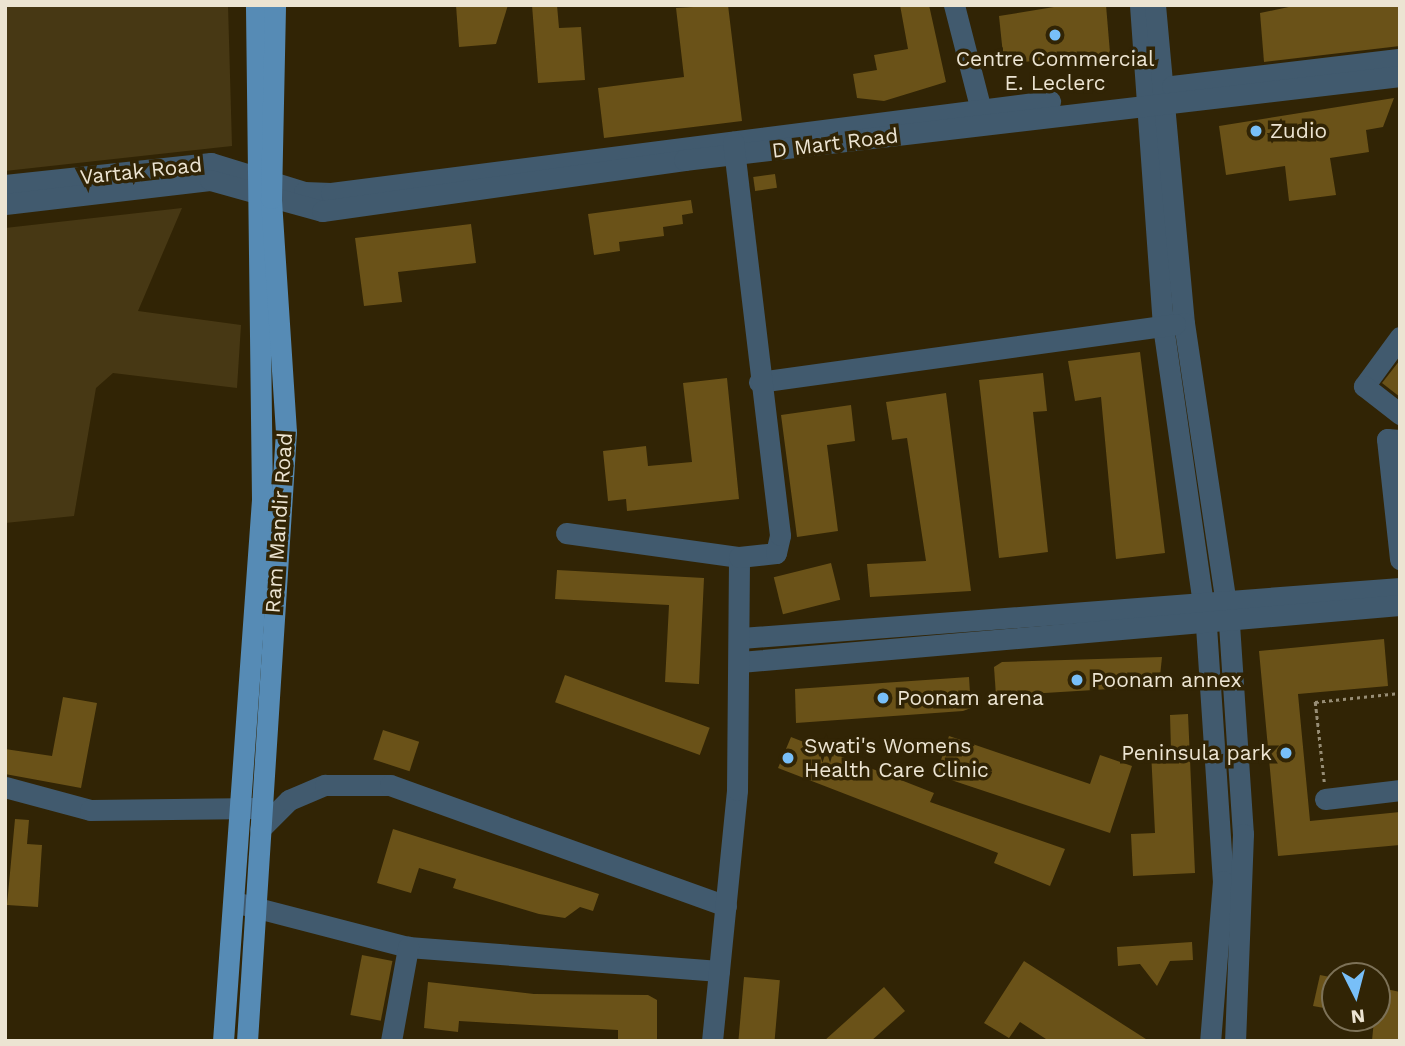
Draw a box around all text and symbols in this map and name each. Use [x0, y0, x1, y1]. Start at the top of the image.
marker: Centre Commercial E. Leclerc [1047, 27, 1063, 43]
place label: Centre Commercial E. Leclerc [956, 46, 1154, 96]
place label: Zudio [1270, 118, 1327, 144]
street label: D Mart Road [770, 123, 900, 163]
marker: Zudio [1248, 123, 1264, 139]
street label: Vartak Road [78, 152, 204, 190]
street label: Ram Mandir Road [260, 432, 298, 614]
place label: Poonam annex [1091, 667, 1242, 693]
marker: Poonam annex [1069, 672, 1085, 688]
place label: Poonam arena [897, 685, 1044, 711]
marker: Poonam arena [875, 690, 891, 706]
place label: Swati's Womens Health Care Clinic [804, 733, 989, 783]
place label: Peninsula park [1121, 740, 1272, 766]
marker: Peninsula park [1278, 745, 1294, 761]
marker: Swati's Womens Health Care Clinic [778, 748, 798, 768]
north arrow [1321, 962, 1391, 1032]
text: N [1350, 1004, 1366, 1029]

